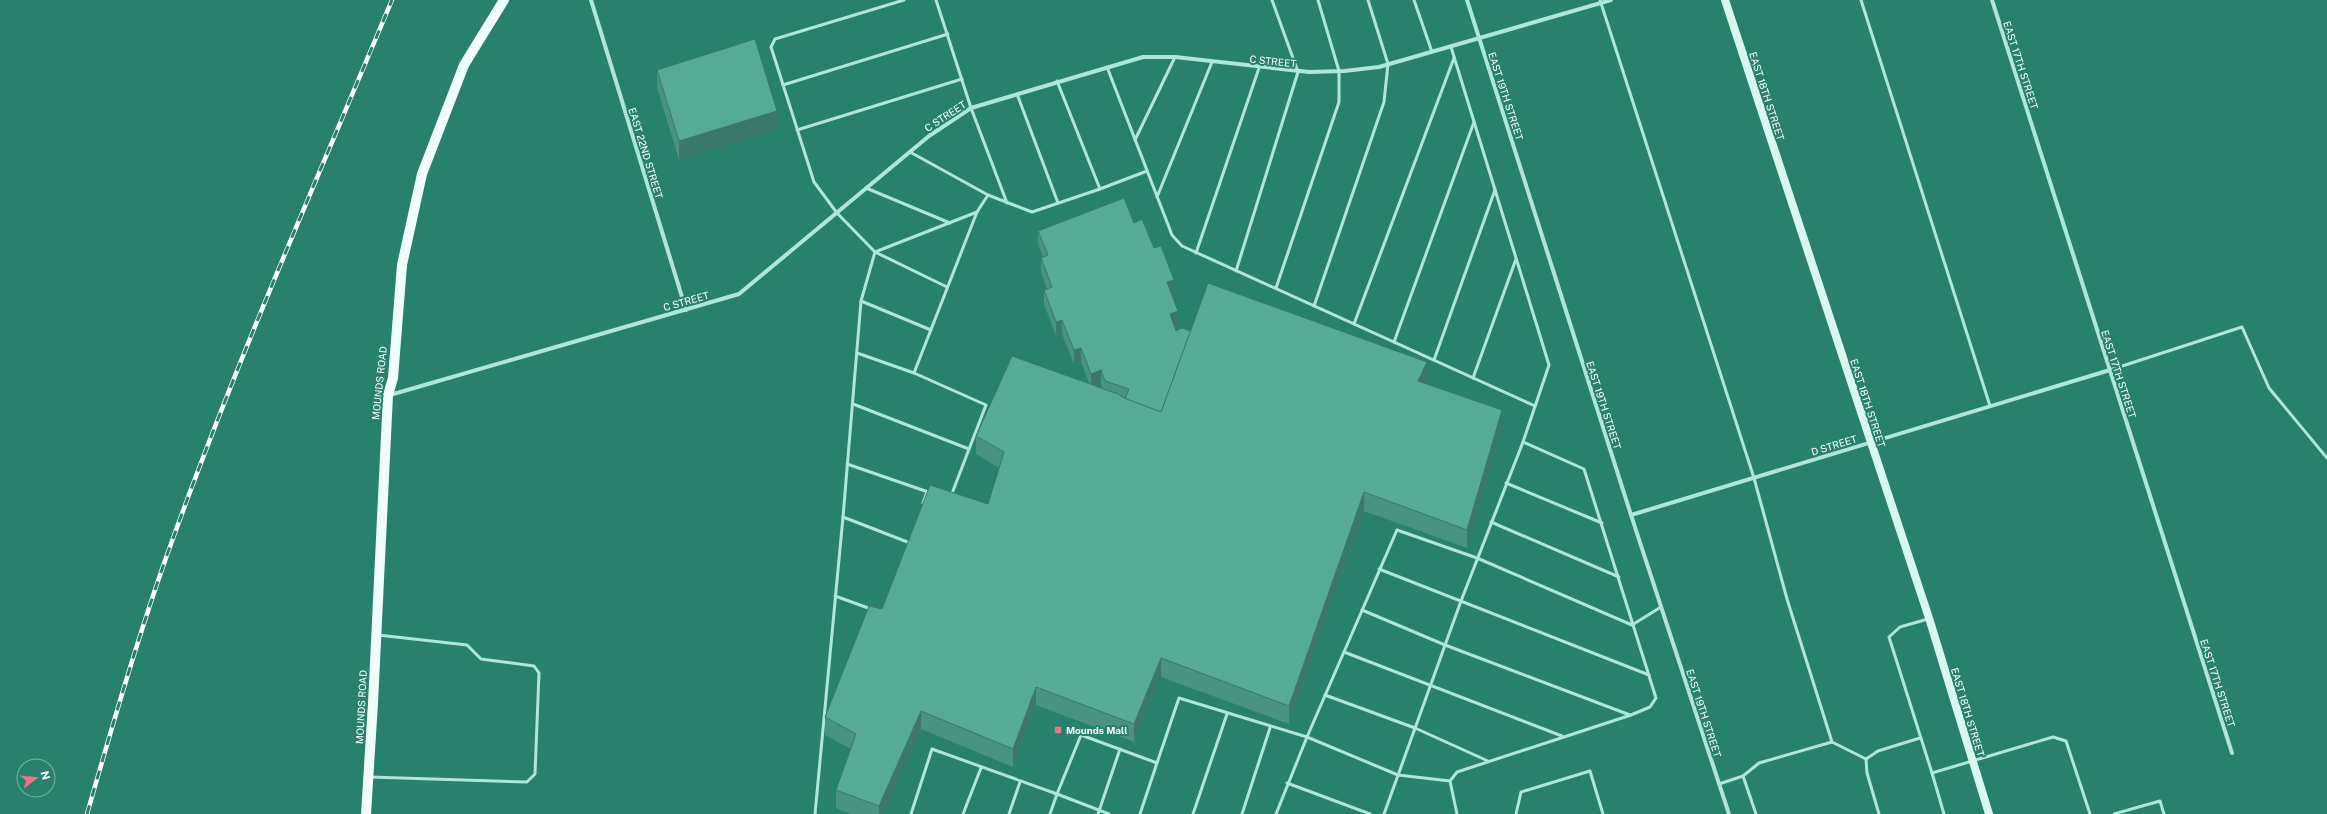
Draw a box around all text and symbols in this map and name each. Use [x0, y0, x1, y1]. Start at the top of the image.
street label: EAST 17TH STREET [2001, 19, 2041, 111]
street label: EAST 19TH STREET [1486, 50, 1526, 142]
street label: EAST 18TH STREET [1747, 50, 1787, 142]
street label: C STREET [1249, 53, 1297, 69]
street label: C STREET [922, 98, 968, 134]
street label: EAST 22ND STREET [626, 106, 666, 200]
street label: C STREET [662, 289, 710, 313]
street label: EAST 17TH STREET [2099, 328, 2139, 420]
street label: MOUNDS ROAD [369, 345, 389, 421]
street label: EAST 18TH STREET [1848, 357, 1888, 449]
street label: EAST 19TH STREET [1584, 359, 1624, 451]
street label: D STREET [1810, 432, 1858, 458]
street label: EAST 17TH STREET [2198, 637, 2238, 729]
street label: EAST 18TH STREET [1949, 666, 1987, 758]
street label: EAST 19TH STREET [1684, 667, 1724, 759]
street label: MOUNDS ROAD [353, 670, 369, 744]
place label: Mounds Mall [1066, 724, 1127, 736]
marker: Mounds Mall [1053, 725, 1063, 735]
north arrow [16, 758, 56, 798]
text: N [39, 769, 53, 781]

